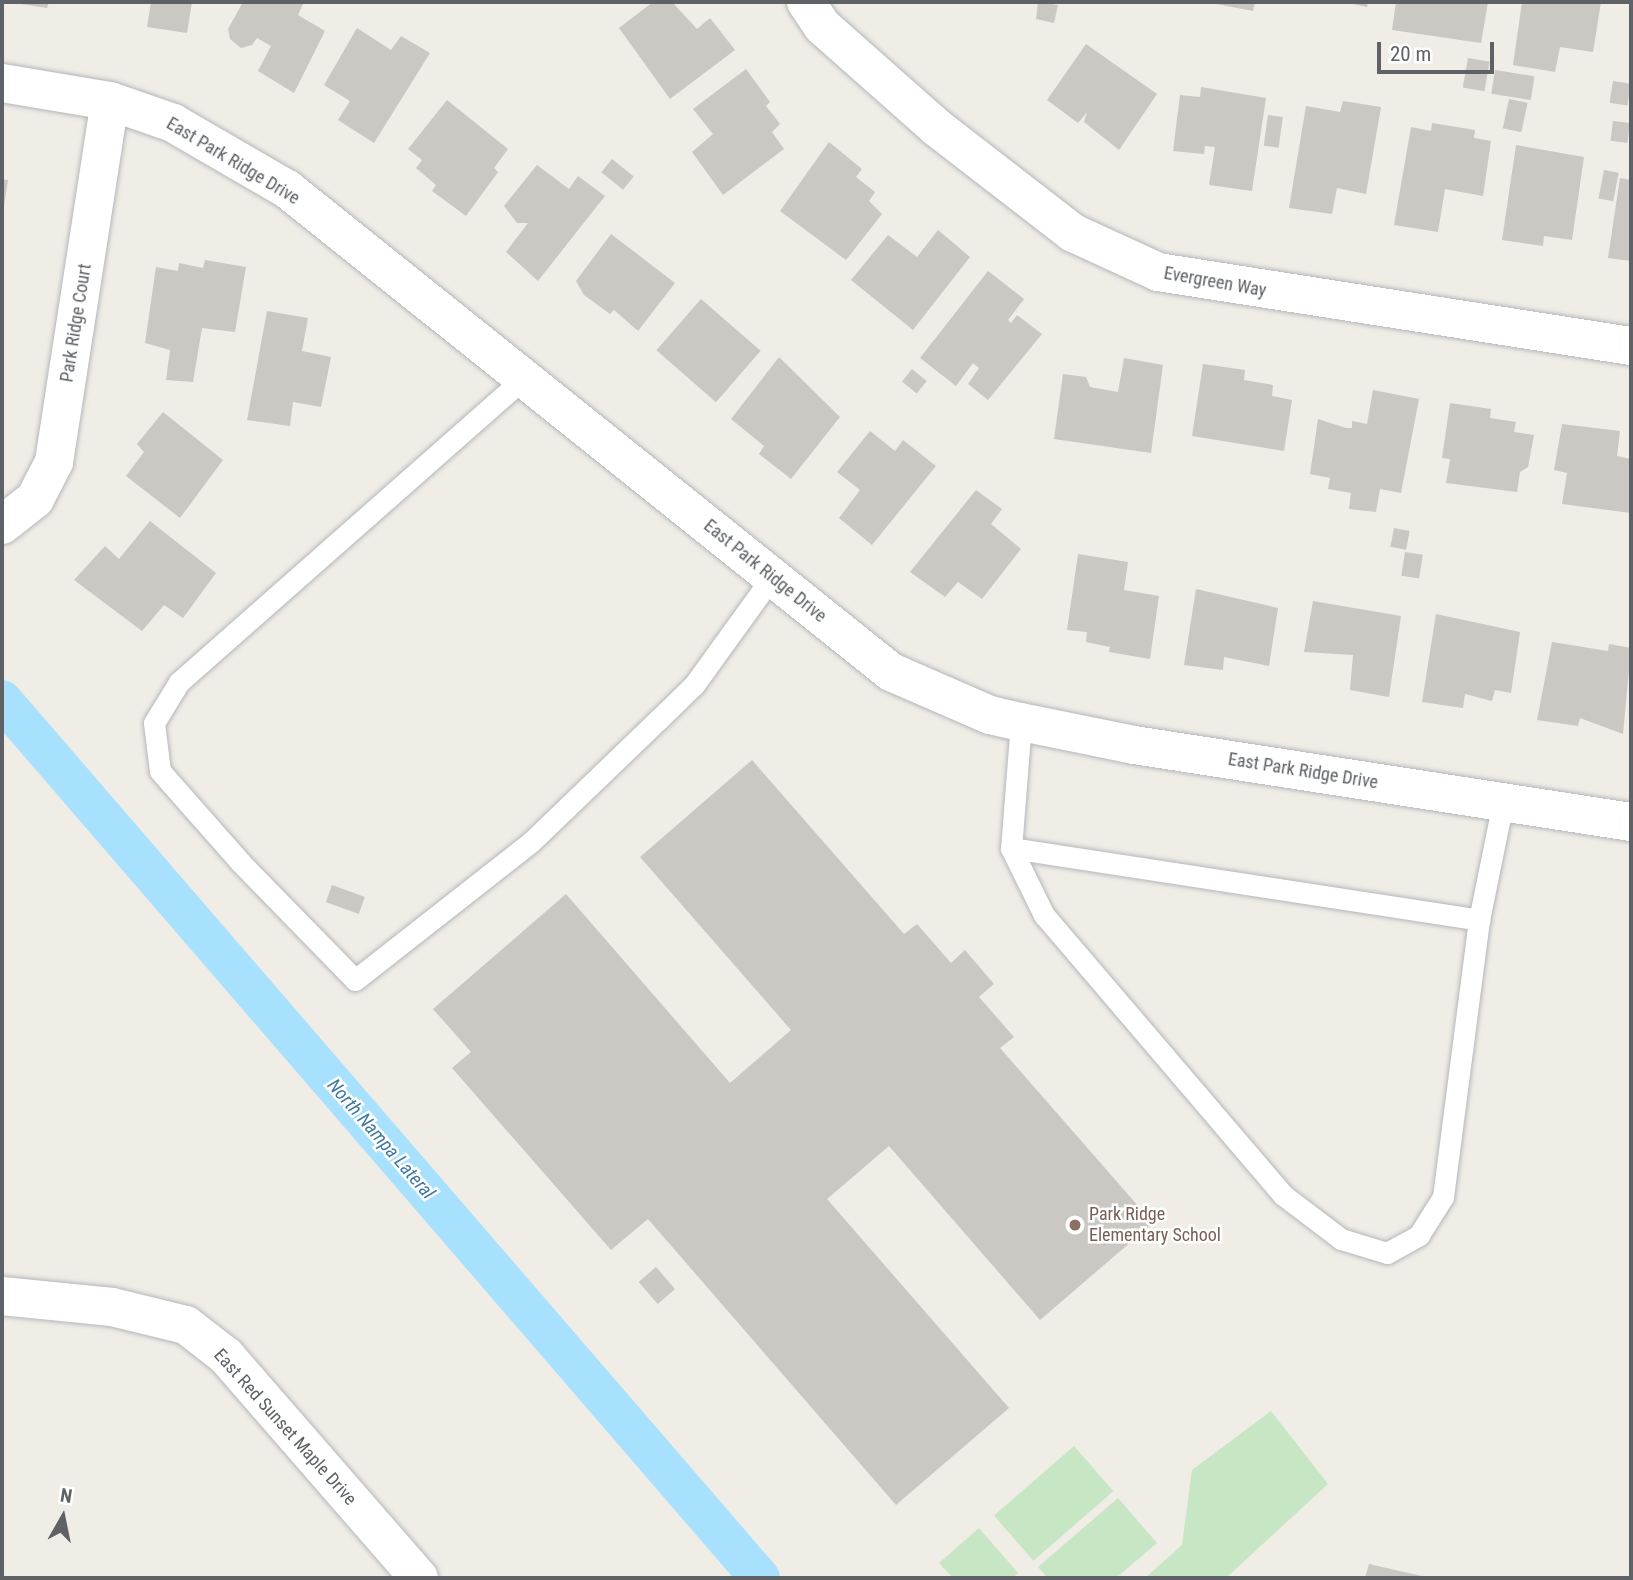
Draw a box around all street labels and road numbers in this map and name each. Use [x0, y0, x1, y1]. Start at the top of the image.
street label: East Park Ridge Drive [163, 113, 303, 209]
street label: Park Ridge Court [56, 262, 96, 384]
street label: Evergreen Way [1162, 262, 1268, 302]
street label: East Park Ridge Drive [699, 515, 831, 627]
street label: East Park Ridge Drive [1227, 748, 1379, 794]
street label: East Red Sunset Maple Drive [209, 1344, 361, 1510]

